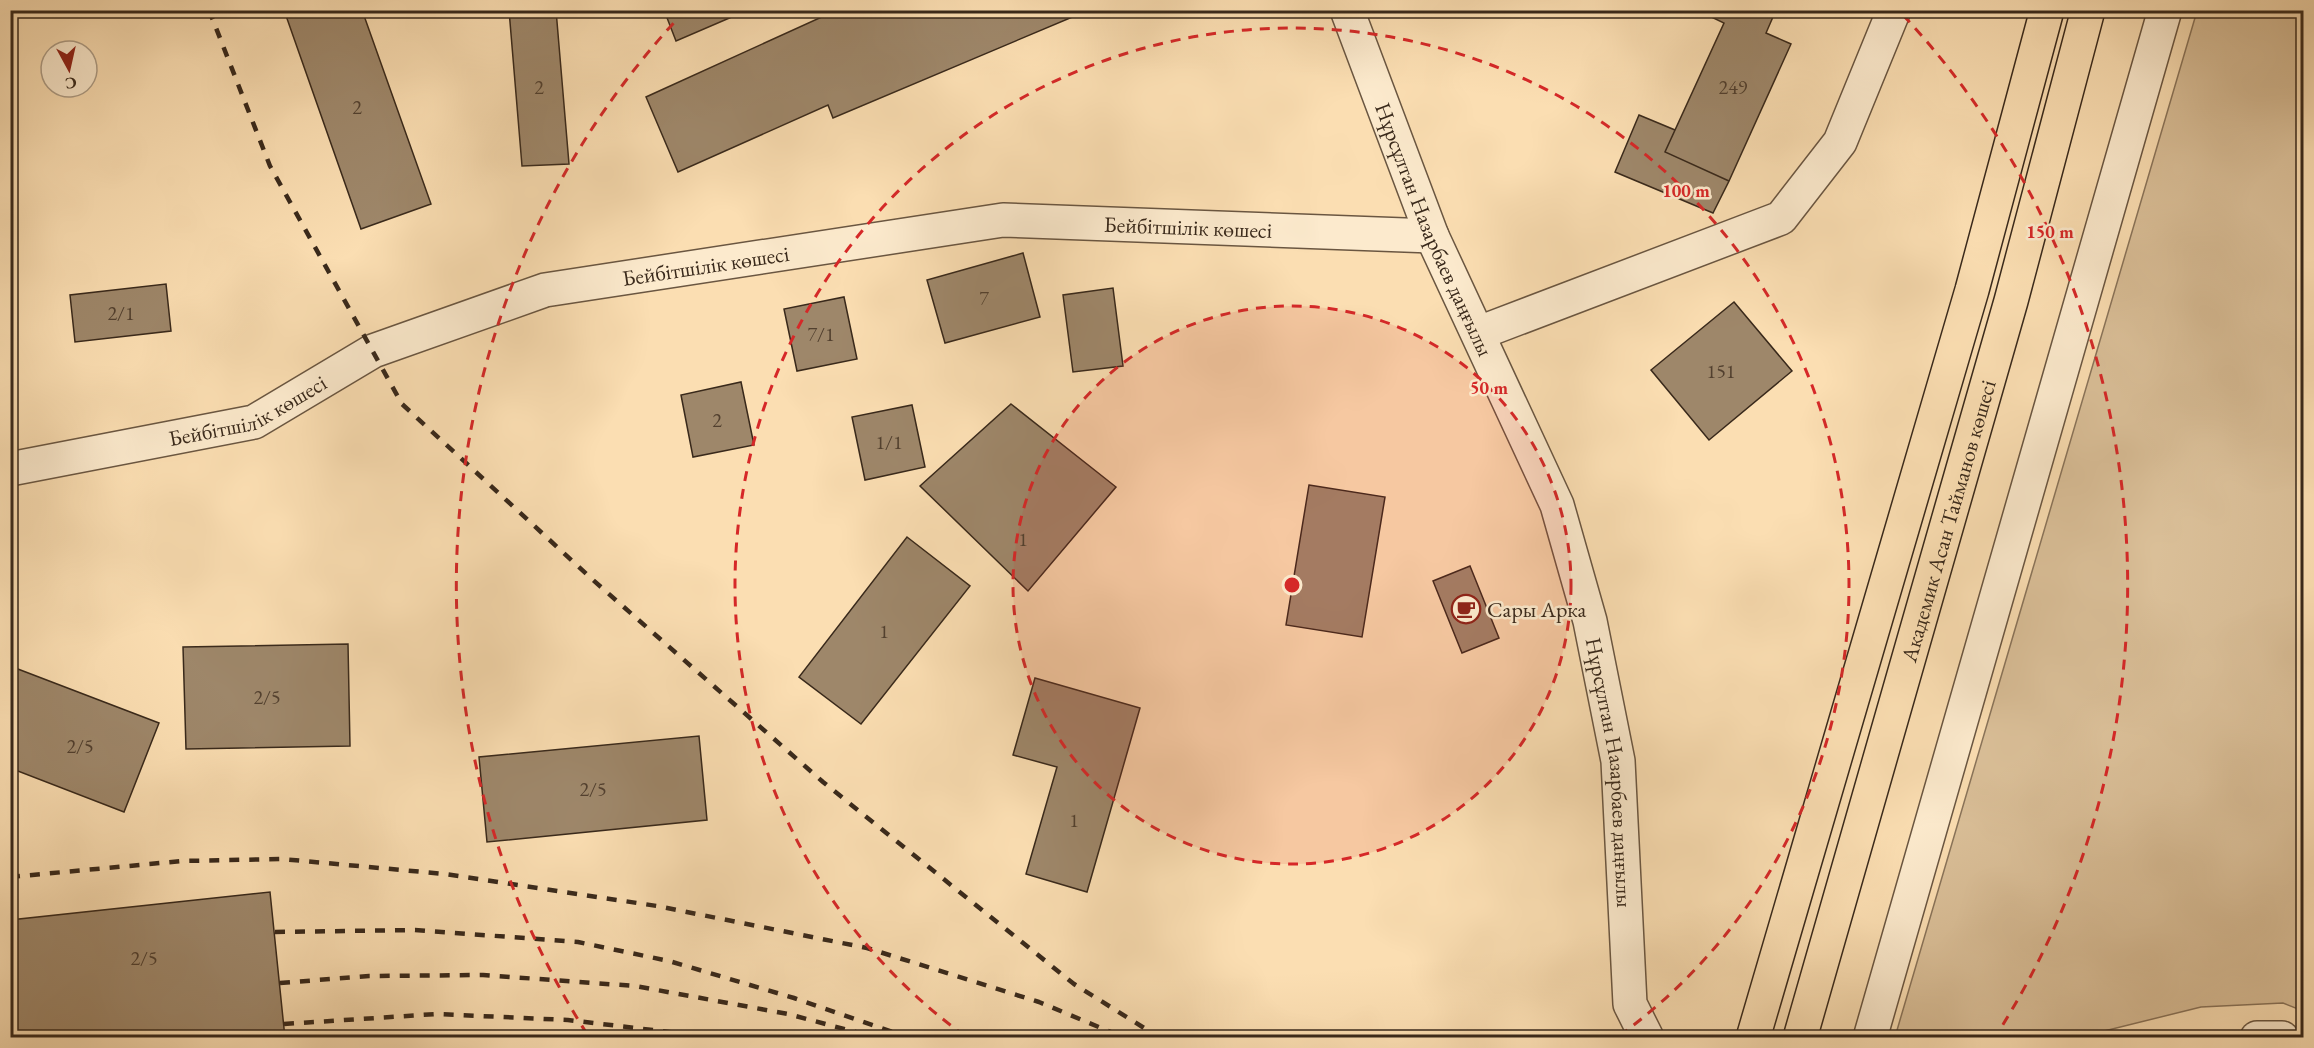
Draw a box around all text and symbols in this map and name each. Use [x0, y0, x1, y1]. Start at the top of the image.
north arrow [39, 39, 99, 99]
text: С [64, 72, 78, 95]
house number: 2 [534, 74, 544, 100]
house number: 249 [1719, 74, 1748, 100]
house number: 2 [352, 94, 362, 120]
street label: Нұрсұлтан Назарбаев даңғылы [1368, 98, 1500, 361]
text: 100 m [1662, 179, 1710, 202]
street label: Бейбітшілік көшесі [1103, 210, 1273, 245]
text: 150 m [2026, 220, 2074, 243]
street label: Бейбітшілік көшесі [620, 239, 791, 293]
house number: 7 [979, 285, 989, 311]
house number: 2/1 [107, 300, 135, 326]
house number: 7/1 [807, 321, 835, 347]
house number: 151 [1707, 358, 1735, 384]
street label: Бейбітшілік көшесі [166, 368, 332, 453]
text: 50 m [1470, 376, 1508, 399]
street label: Академик Асан Тайманов көшесі [1894, 377, 2003, 666]
house number: 2 [712, 407, 722, 433]
house number: 1/1 [875, 429, 903, 455]
house number: 1 [1018, 526, 1028, 552]
centre of rings [1282, 575, 1302, 595]
cafe icon: Сары Арка [1450, 593, 1482, 625]
place label: Сары Арка [1487, 595, 1586, 624]
house number: 1 [879, 618, 889, 644]
street label: Нұрсұлтан Назарбаев даңғылы [1579, 635, 1639, 908]
house number: 2/5 [253, 684, 281, 710]
house number: 2/5 [66, 733, 94, 759]
house number: 2/5 [579, 776, 607, 802]
house number: 1 [1069, 807, 1079, 833]
house number: 2/5 [130, 945, 158, 971]

